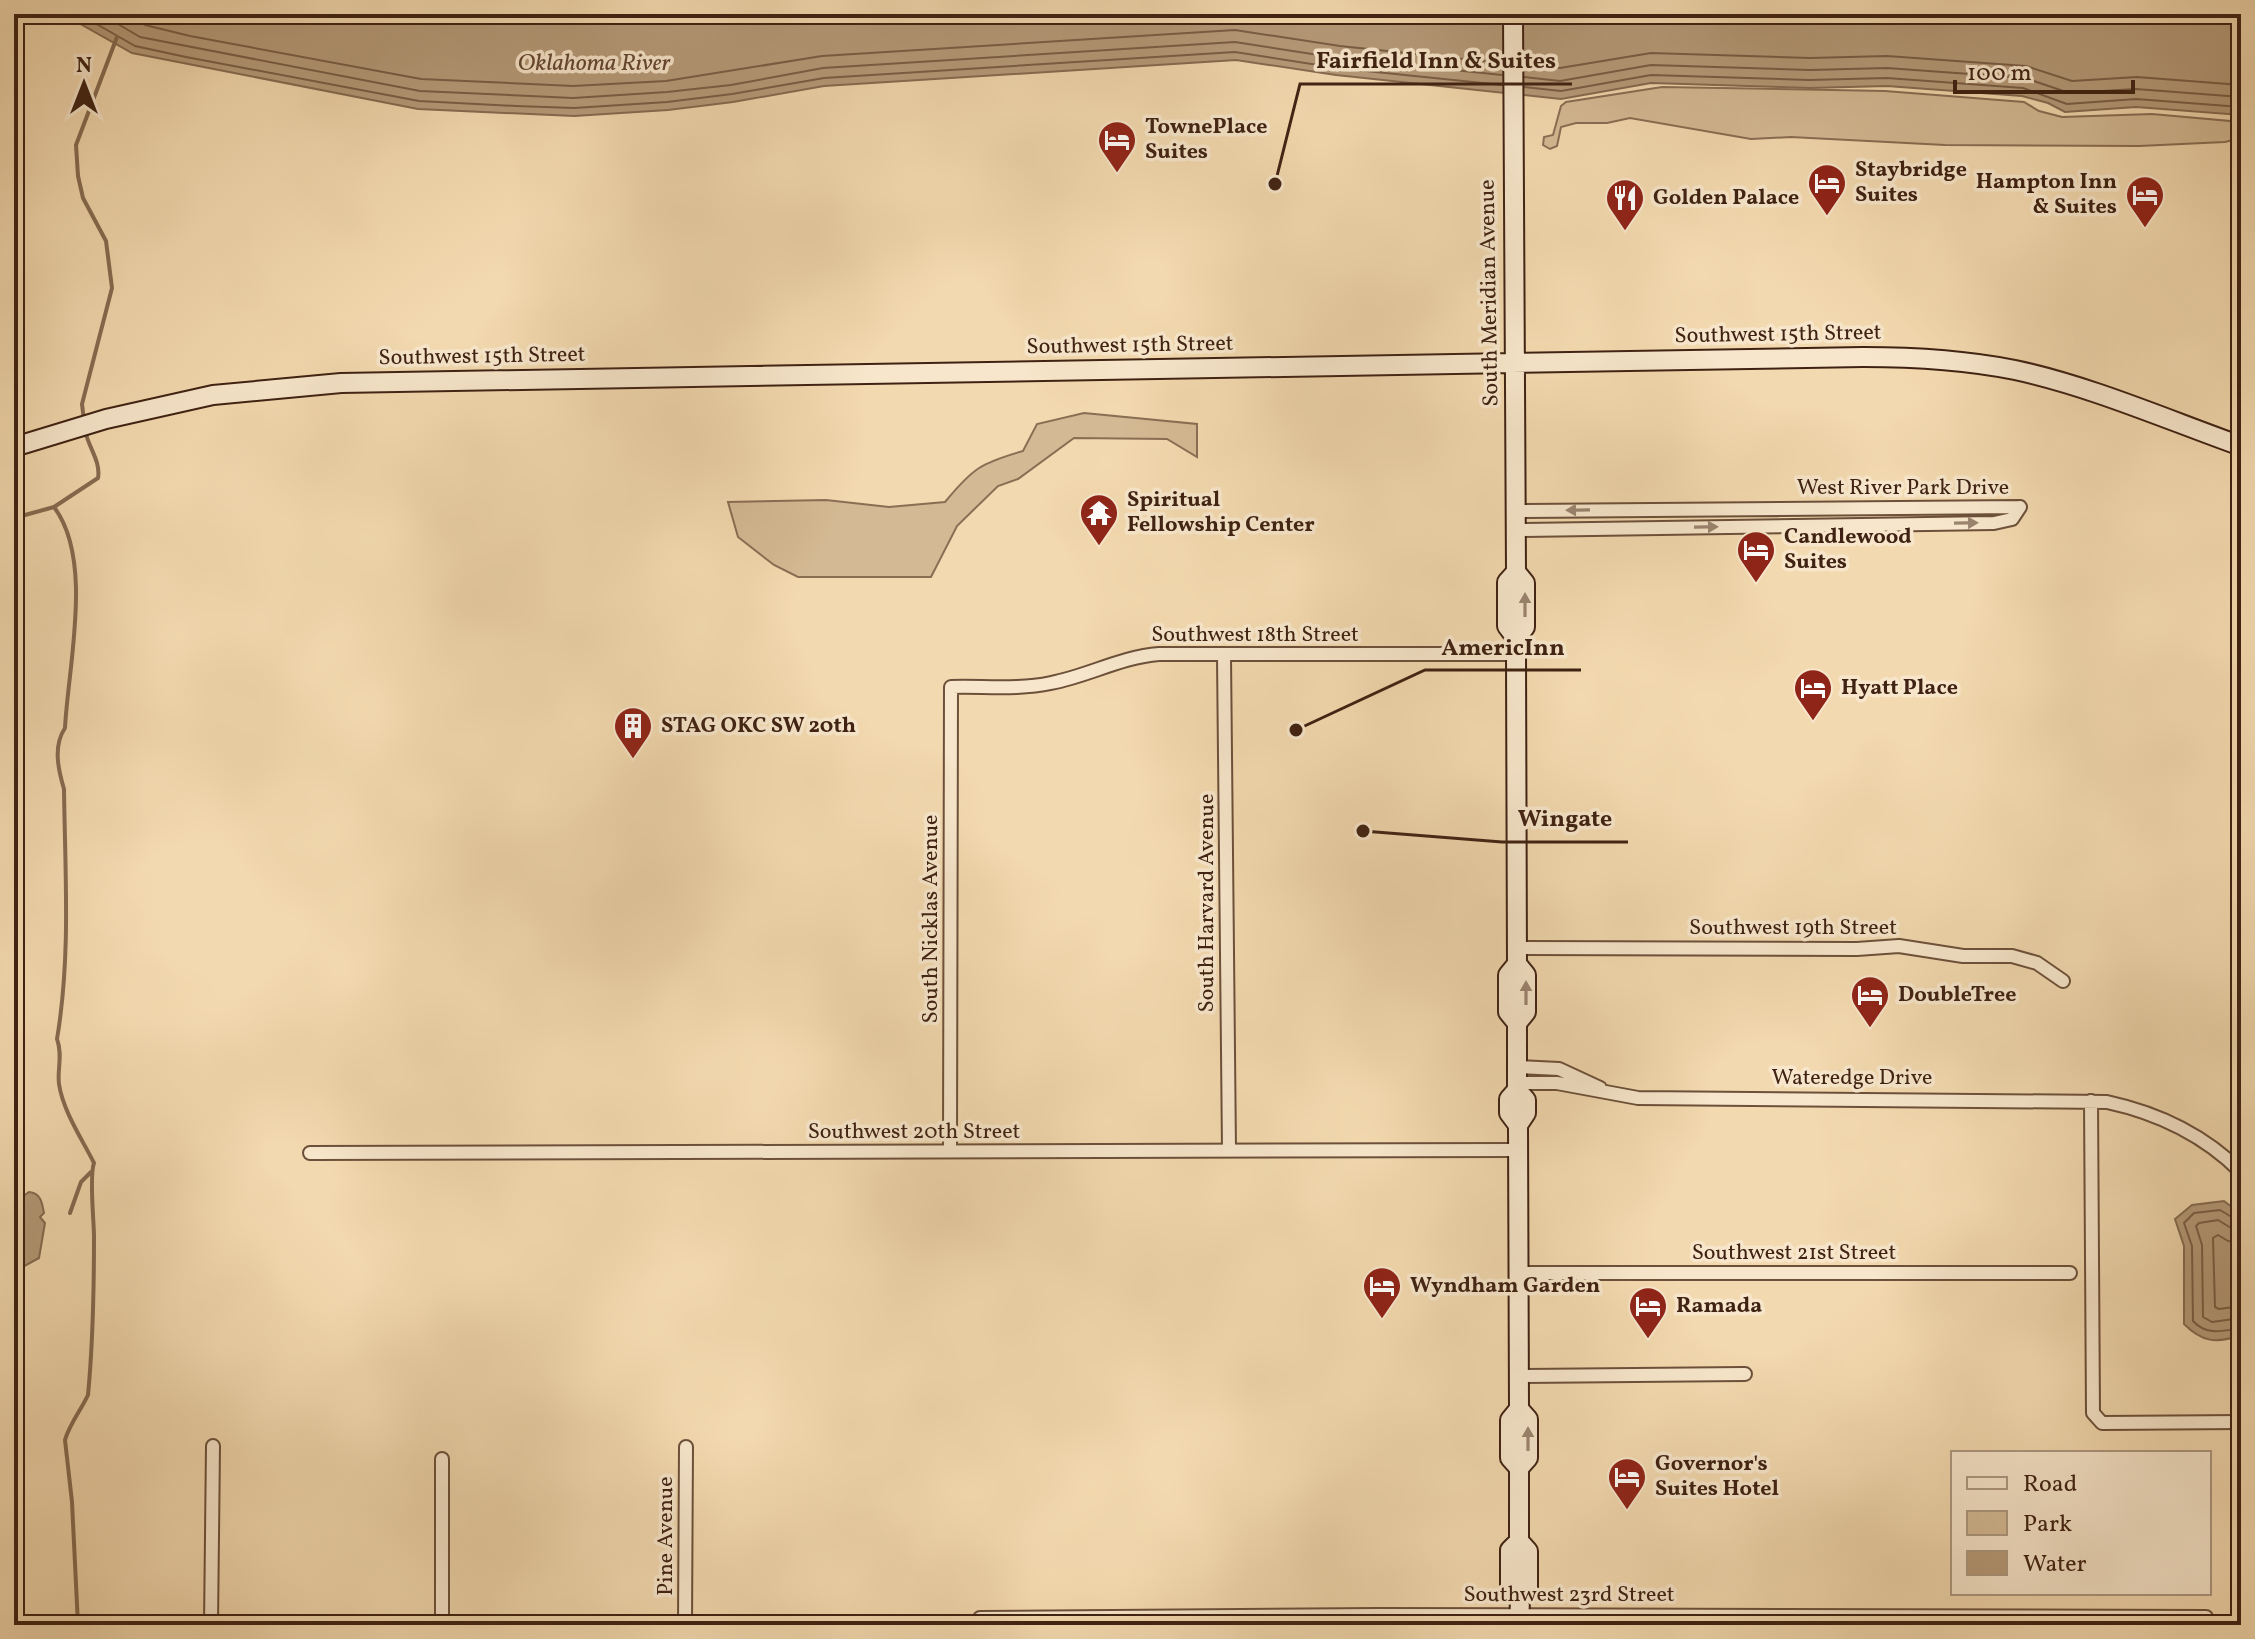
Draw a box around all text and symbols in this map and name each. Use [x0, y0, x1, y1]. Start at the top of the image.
callout: Fairfield Inn & Suites [1300, 36, 1572, 84]
north arrow [44, 44, 124, 124]
scale bar [1955, 44, 2133, 94]
text: Fairfield Inn & Suites [1316, 45, 1556, 79]
water label: Oklahoma River [518, 47, 671, 81]
text: N [76, 51, 92, 82]
text: 100 m [1967, 57, 2032, 91]
place label: TownePlace Suites [1145, 112, 1268, 168]
hotel icon: TownePlace Suites [1096, 119, 1138, 174]
place label: Staybridge Suites [1855, 155, 1967, 211]
hotel icon: Staybridge Suites [1806, 162, 1848, 217]
place label: Hampton Inn & Suites [1976, 167, 2117, 223]
hotel icon: Hampton Inn & Suites [2124, 174, 2166, 229]
restaurant icon: Golden Palace [1604, 177, 1646, 232]
street label: South Meridian Avenue [1473, 179, 1507, 407]
place label: Golden Palace [1653, 183, 1799, 214]
street label: Southwest 15th Street [1674, 318, 1882, 352]
street label: Southwest 15th Street [1026, 329, 1234, 363]
street label: Southwest 15th Street [378, 340, 586, 374]
street label: West River Park Drive [1797, 473, 2009, 504]
place label: Spiritual Fellowship Center [1127, 485, 1315, 541]
temple icon: Spiritual Fellowship Center [1078, 492, 1120, 547]
one-way arrow [1565, 504, 1590, 516]
one-way arrow [1954, 517, 1979, 529]
one-way arrow [1694, 521, 1719, 533]
place label: Candlewood Suites [1784, 522, 1912, 578]
hotel icon: Candlewood Suites [1735, 529, 1777, 584]
one-way arrow [1519, 592, 1531, 617]
street label: Southwest 18th Street [1151, 620, 1359, 651]
callout: AmericInn [1425, 622, 1581, 670]
text: AmericInn [1441, 632, 1565, 666]
hotel icon: Hyatt Place [1792, 667, 1834, 722]
place label: Hyatt Place [1841, 673, 1958, 704]
building icon: STAG OKC SW 20th [612, 705, 654, 760]
place label: STAG OKC SW 20th [661, 711, 856, 742]
street label: South Harvard Avenue [1192, 794, 1223, 1012]
callout: Wingate [1502, 794, 1628, 842]
text: Wingate [1518, 803, 1612, 837]
street label: South Nicklas Avenue [916, 814, 947, 1024]
street label: Southwest 19th Street [1689, 913, 1897, 944]
hotel icon: DoubleTree [1849, 974, 1891, 1029]
one-way arrow [1520, 980, 1532, 1005]
place label: DoubleTree [1898, 980, 2017, 1011]
street label: Wateredge Drive [1772, 1063, 1932, 1094]
street label: Southwest 20th Street [808, 1117, 1021, 1148]
street label: Southwest 21st Street [1692, 1238, 1897, 1269]
hotel icon: Wyndham Garden [1361, 1265, 1403, 1320]
place label: Wyndham Garden [1410, 1271, 1600, 1302]
hotel icon: Ramada [1627, 1285, 1669, 1340]
place label: Ramada [1676, 1291, 1762, 1322]
one-way arrow [1522, 1426, 1534, 1451]
place label: Governor's Suites Hotel [1655, 1449, 1779, 1505]
legend [1951, 1451, 2211, 1595]
hotel icon: Governor's Suites Hotel [1606, 1456, 1648, 1511]
text: Road [2023, 1468, 2077, 1502]
street label: Pine Avenue [651, 1476, 682, 1596]
text: Park [2023, 1508, 2072, 1542]
text: Water [2023, 1548, 2087, 1582]
street label: Southwest 23rd Street [1463, 1580, 1675, 1611]

